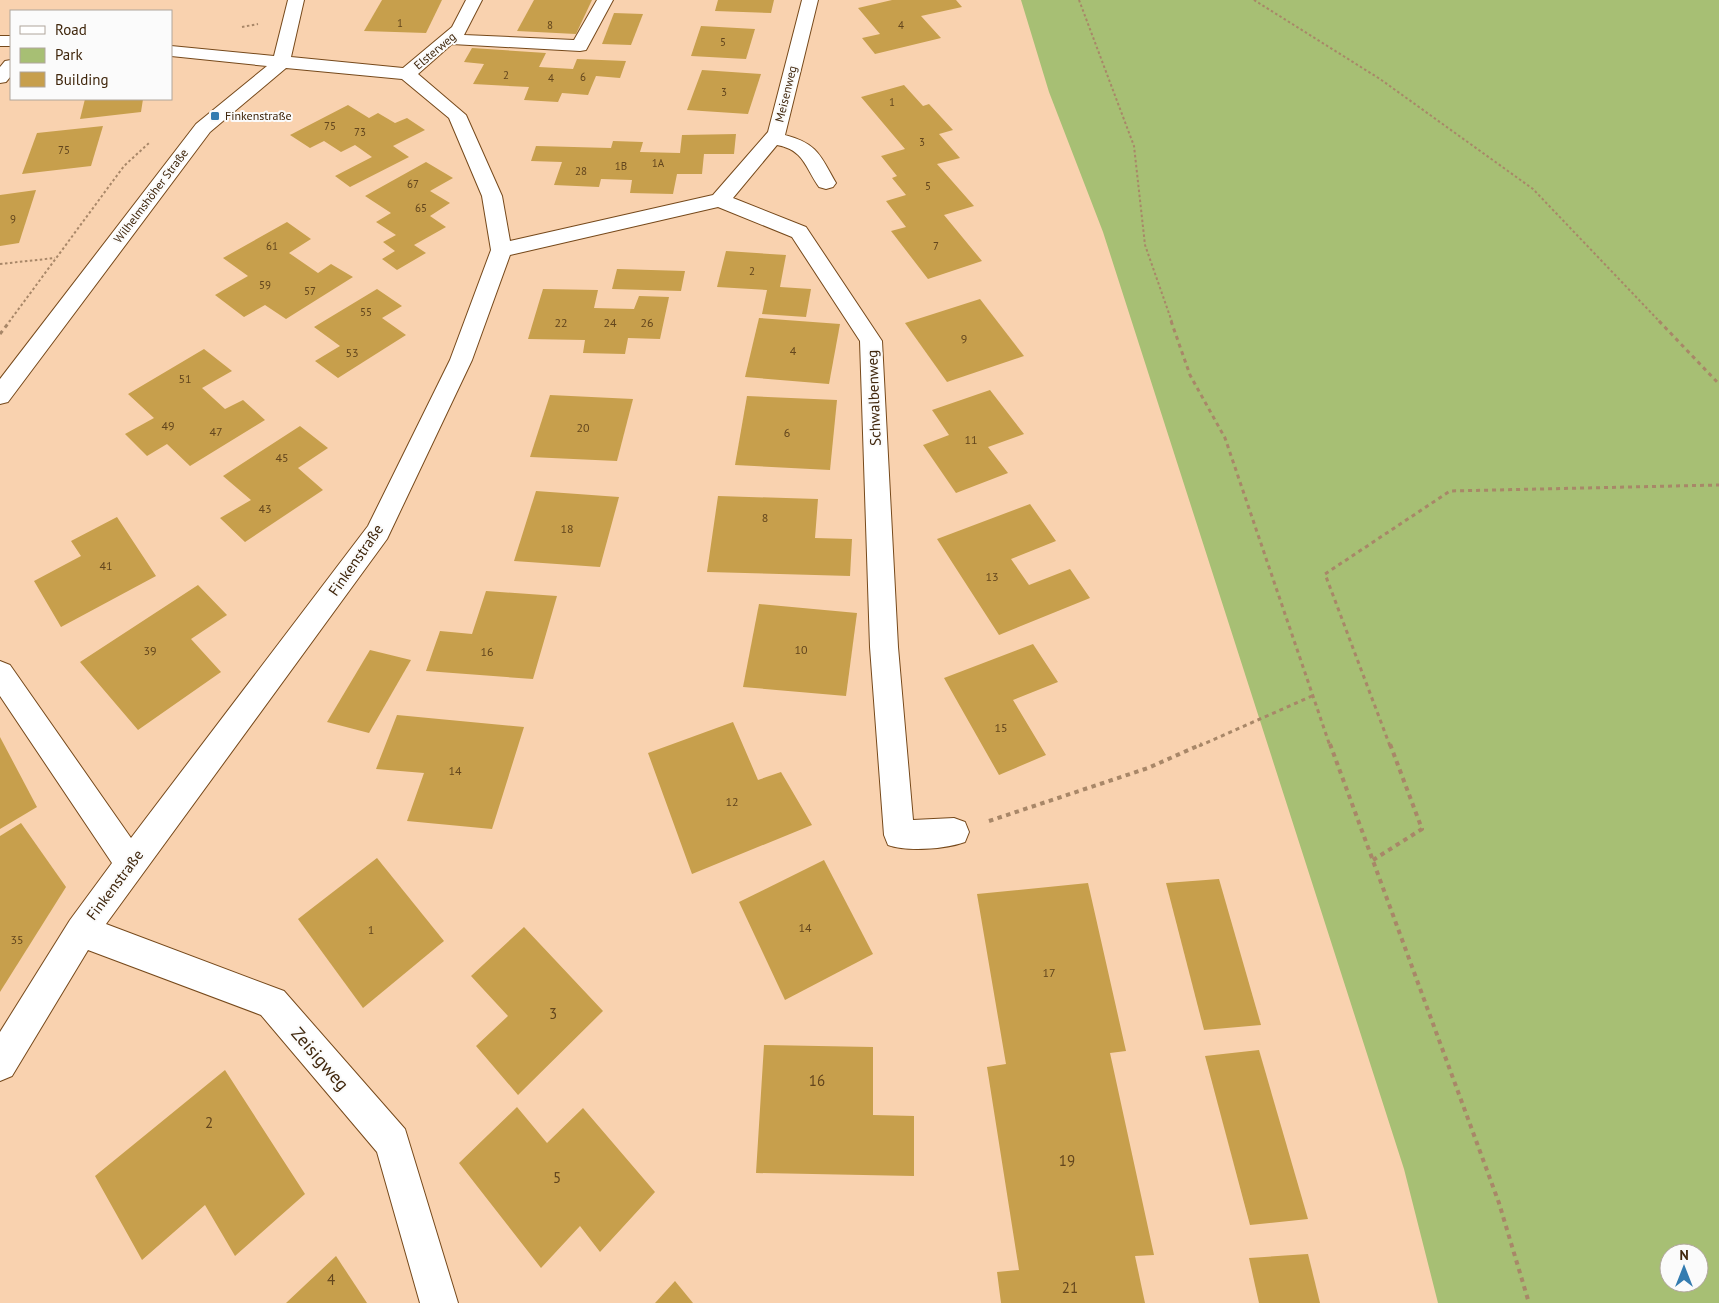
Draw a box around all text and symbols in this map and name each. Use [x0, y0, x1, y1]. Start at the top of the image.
legend [10, 10, 172, 100]
house number: 1 [397, 16, 403, 30]
house number: 8 [547, 18, 553, 32]
house number: 4 [898, 18, 904, 32]
text: Road [55, 20, 87, 39]
street label: Elsterweg [411, 29, 459, 72]
house number: 5 [720, 35, 726, 49]
text: Park [55, 45, 83, 64]
street label: Meisenweg [771, 64, 800, 124]
house number: 2 [503, 68, 509, 82]
text: Building [55, 70, 109, 89]
house number: 6 [580, 70, 586, 84]
house number: 4 [548, 71, 554, 85]
house number: 3 [721, 85, 727, 99]
house number: 1 [889, 95, 895, 109]
place label: Finkenstraße [225, 108, 292, 123]
marker: Finkenstraße [209, 110, 221, 122]
house number: 75 [324, 119, 336, 133]
house number: 73 [354, 125, 366, 139]
house number: 3 [919, 135, 925, 149]
house number: 75 [58, 143, 70, 157]
street label: Wilhelmshöher Straße [110, 146, 191, 246]
house number: 1A [652, 156, 665, 170]
house number: 1B [615, 159, 627, 173]
house number: 28 [575, 164, 587, 178]
house number: 67 [407, 177, 419, 191]
house number: 5 [925, 179, 931, 193]
house number: 65 [415, 201, 427, 215]
house number: 9 [10, 212, 16, 226]
house number: 61 [266, 239, 278, 253]
house number: 7 [933, 239, 939, 253]
house number: 2 [749, 264, 755, 278]
house number: 59 [259, 278, 271, 292]
house number: 57 [304, 284, 316, 298]
house number: 55 [360, 305, 372, 319]
house number: 22 [554, 315, 568, 330]
house number: 24 [603, 315, 617, 330]
house number: 26 [640, 315, 654, 330]
house number: 9 [961, 331, 967, 346]
house number: 4 [790, 343, 797, 358]
house number: 53 [345, 345, 359, 360]
street label: Schwalbenweg [862, 350, 885, 446]
house number: 51 [178, 371, 192, 386]
house number: 49 [161, 418, 175, 433]
house number: 20 [576, 420, 590, 435]
house number: 47 [209, 424, 223, 439]
house number: 6 [784, 425, 790, 440]
house number: 11 [964, 432, 978, 447]
house number: 45 [275, 450, 289, 465]
house number: 43 [258, 501, 272, 516]
house number: 8 [762, 510, 768, 525]
street label: Finkenstraße [324, 520, 387, 599]
house number: 18 [560, 521, 574, 536]
house number: 41 [99, 558, 113, 573]
house number: 13 [985, 569, 999, 584]
house number: 10 [794, 642, 808, 657]
house number: 39 [143, 643, 157, 658]
house number: 16 [480, 644, 494, 659]
house number: 15 [994, 720, 1008, 735]
house number: 14 [448, 763, 462, 778]
house number: 12 [725, 794, 739, 809]
street label: Finkenstraße [82, 846, 147, 924]
house number: 14 [798, 920, 812, 935]
house number: 1 [368, 922, 374, 937]
house number: 35 [10, 932, 24, 947]
house number: 17 [1042, 965, 1056, 980]
house number: 3 [549, 1004, 557, 1023]
street label: Zeisigweg [287, 1022, 354, 1095]
house number: 16 [809, 1071, 825, 1090]
house number: 2 [205, 1113, 213, 1132]
house number: 19 [1059, 1151, 1075, 1170]
house number: 5 [553, 1168, 561, 1187]
north arrow [1659, 1243, 1709, 1293]
text: N [1679, 1246, 1689, 1264]
house number: 4 [327, 1270, 335, 1289]
house number: 21 [1062, 1278, 1078, 1297]

